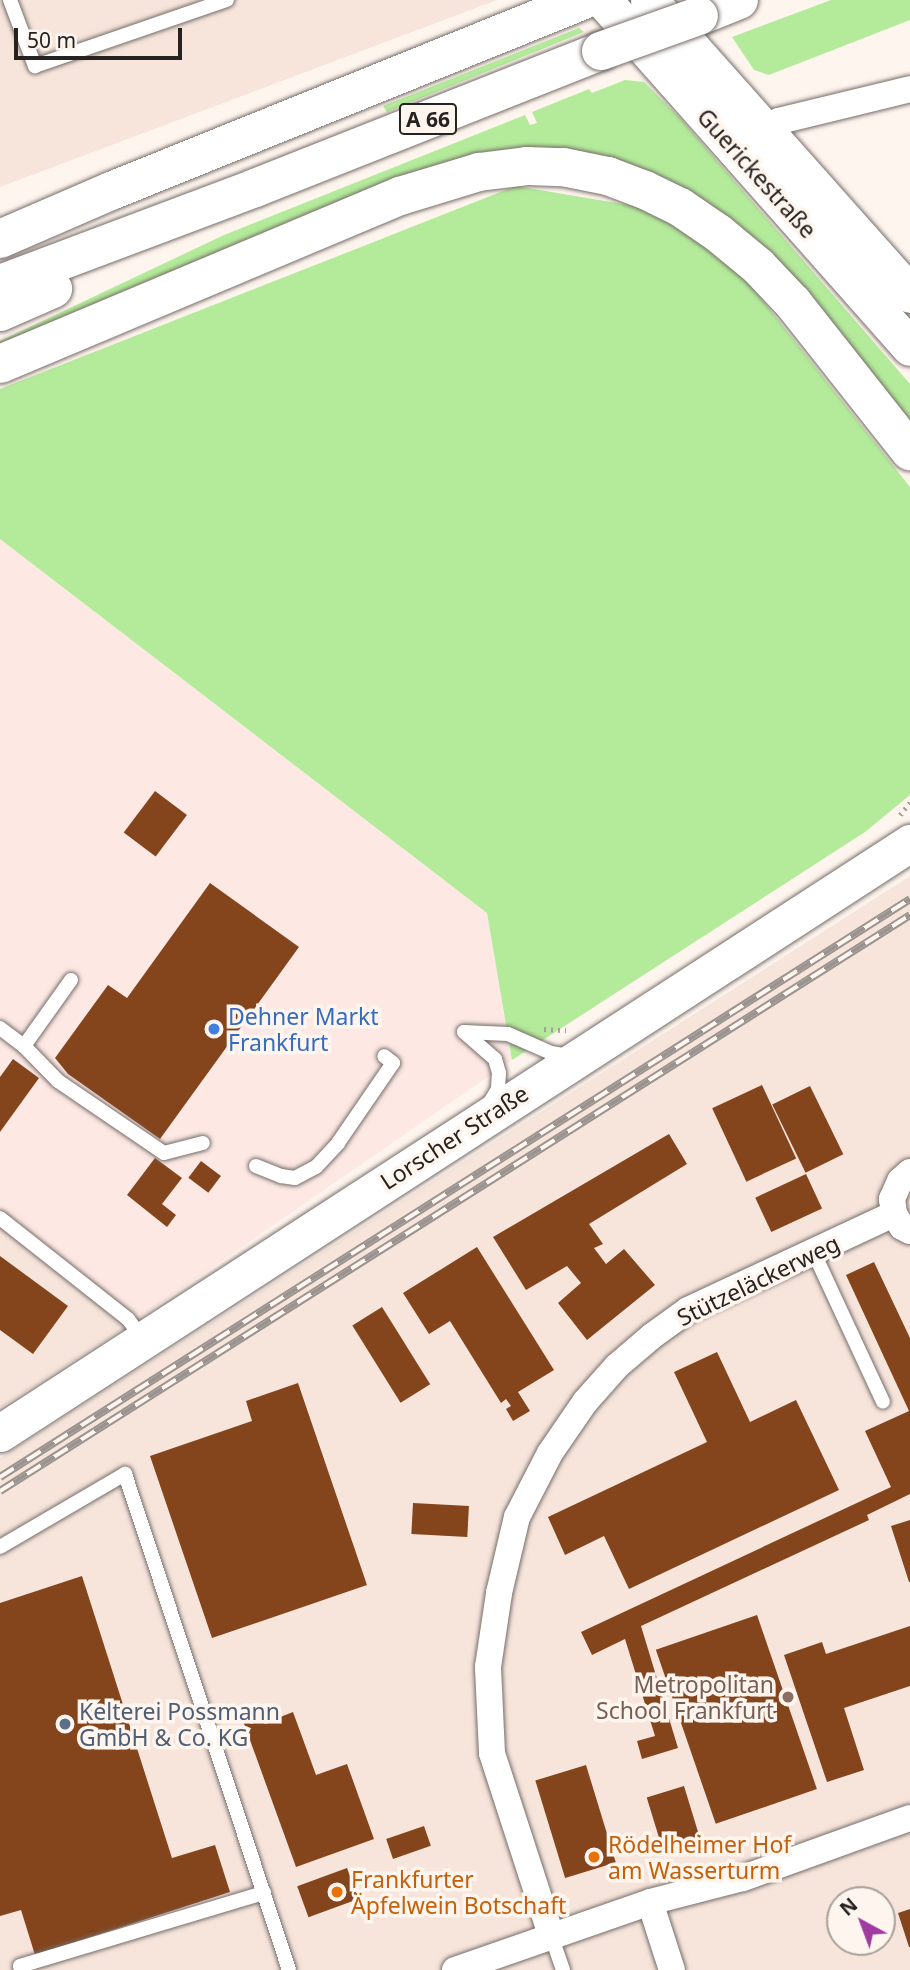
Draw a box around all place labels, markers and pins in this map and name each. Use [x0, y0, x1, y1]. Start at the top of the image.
place label: Dehner Markt Frankfurt [228, 1002, 378, 1056]
marker: Dehner Markt Frankfurt [206, 1021, 222, 1037]
place label: Metropolitan School Frankfurt [596, 1670, 774, 1724]
marker: Metropolitan School Frankfurt [780, 1689, 796, 1705]
place label: Kelterei Possmann GmbH & Co. KG [79, 1697, 280, 1751]
marker: Kelterei Possmann GmbH & Co. KG [57, 1716, 73, 1732]
place label: Rödelheimer Hof am Wasserturm [608, 1830, 791, 1884]
marker: Rödelheimer Hof am Wasserturm [586, 1849, 602, 1865]
place label: Frankfurter Äpfelwein Botschaft [351, 1865, 566, 1919]
marker: Frankfurter Äpfelwein Botschaft [329, 1884, 345, 1900]

